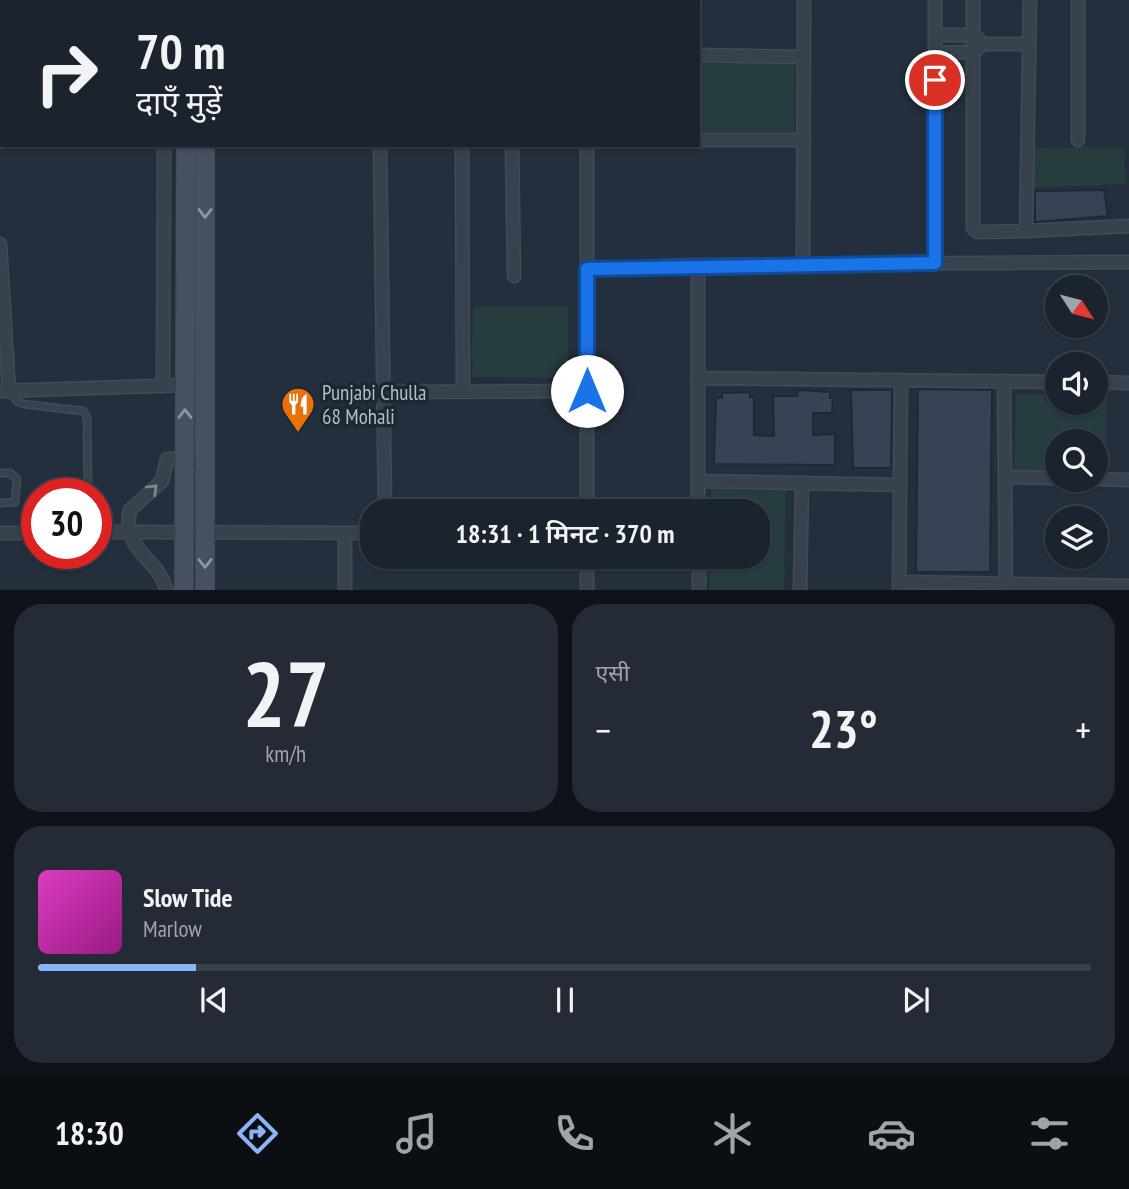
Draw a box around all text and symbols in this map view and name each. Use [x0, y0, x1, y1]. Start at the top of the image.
text: 70 m [136, 19, 225, 83]
icon: right [21, 28, 112, 119]
pin [905, 50, 965, 110]
icon: arrive [916, 61, 954, 99]
text: दाएँ मुड़ें [136, 81, 222, 123]
one-way arrow [197, 209, 213, 219]
north arrow [1045, 275, 1108, 338]
map controls [1045, 275, 1108, 569]
button: sound [1045, 352, 1108, 415]
position arrow [550, 354, 624, 428]
place label: Punjabi Chulla 68 Mohali [322, 379, 426, 430]
restaurant icon: Punjabi Chulla 68 Mohali [279, 385, 317, 434]
one-way arrow [177, 409, 193, 419]
button: search [1045, 429, 1108, 492]
speed limit sign: 30 [21, 478, 112, 569]
one-way arrow [145, 485, 158, 497]
button: layers [1045, 506, 1108, 569]
text: 18:31 · 1 मिनट · 370 m [456, 517, 674, 550]
one-way arrow [197, 559, 213, 569]
text: 27 [242, 634, 329, 752]
text: एसी [596, 658, 630, 687]
text: 23° [809, 695, 878, 762]
text: − [596, 705, 611, 754]
text: + [1075, 705, 1091, 754]
text: km/h [265, 739, 306, 768]
text: Slow Tide [143, 881, 233, 914]
text: Marlow [143, 914, 202, 943]
icon: previous [195, 981, 233, 1019]
icon: pause [546, 981, 584, 1019]
icon: next [897, 981, 935, 1019]
icon: directions [233, 1109, 282, 1158]
icon: music [392, 1109, 441, 1158]
icon: phone [550, 1109, 599, 1158]
icon: climate [708, 1109, 757, 1158]
icon: car [867, 1109, 916, 1158]
icon: filters [1025, 1109, 1074, 1158]
text: 18:30 [55, 1112, 124, 1154]

